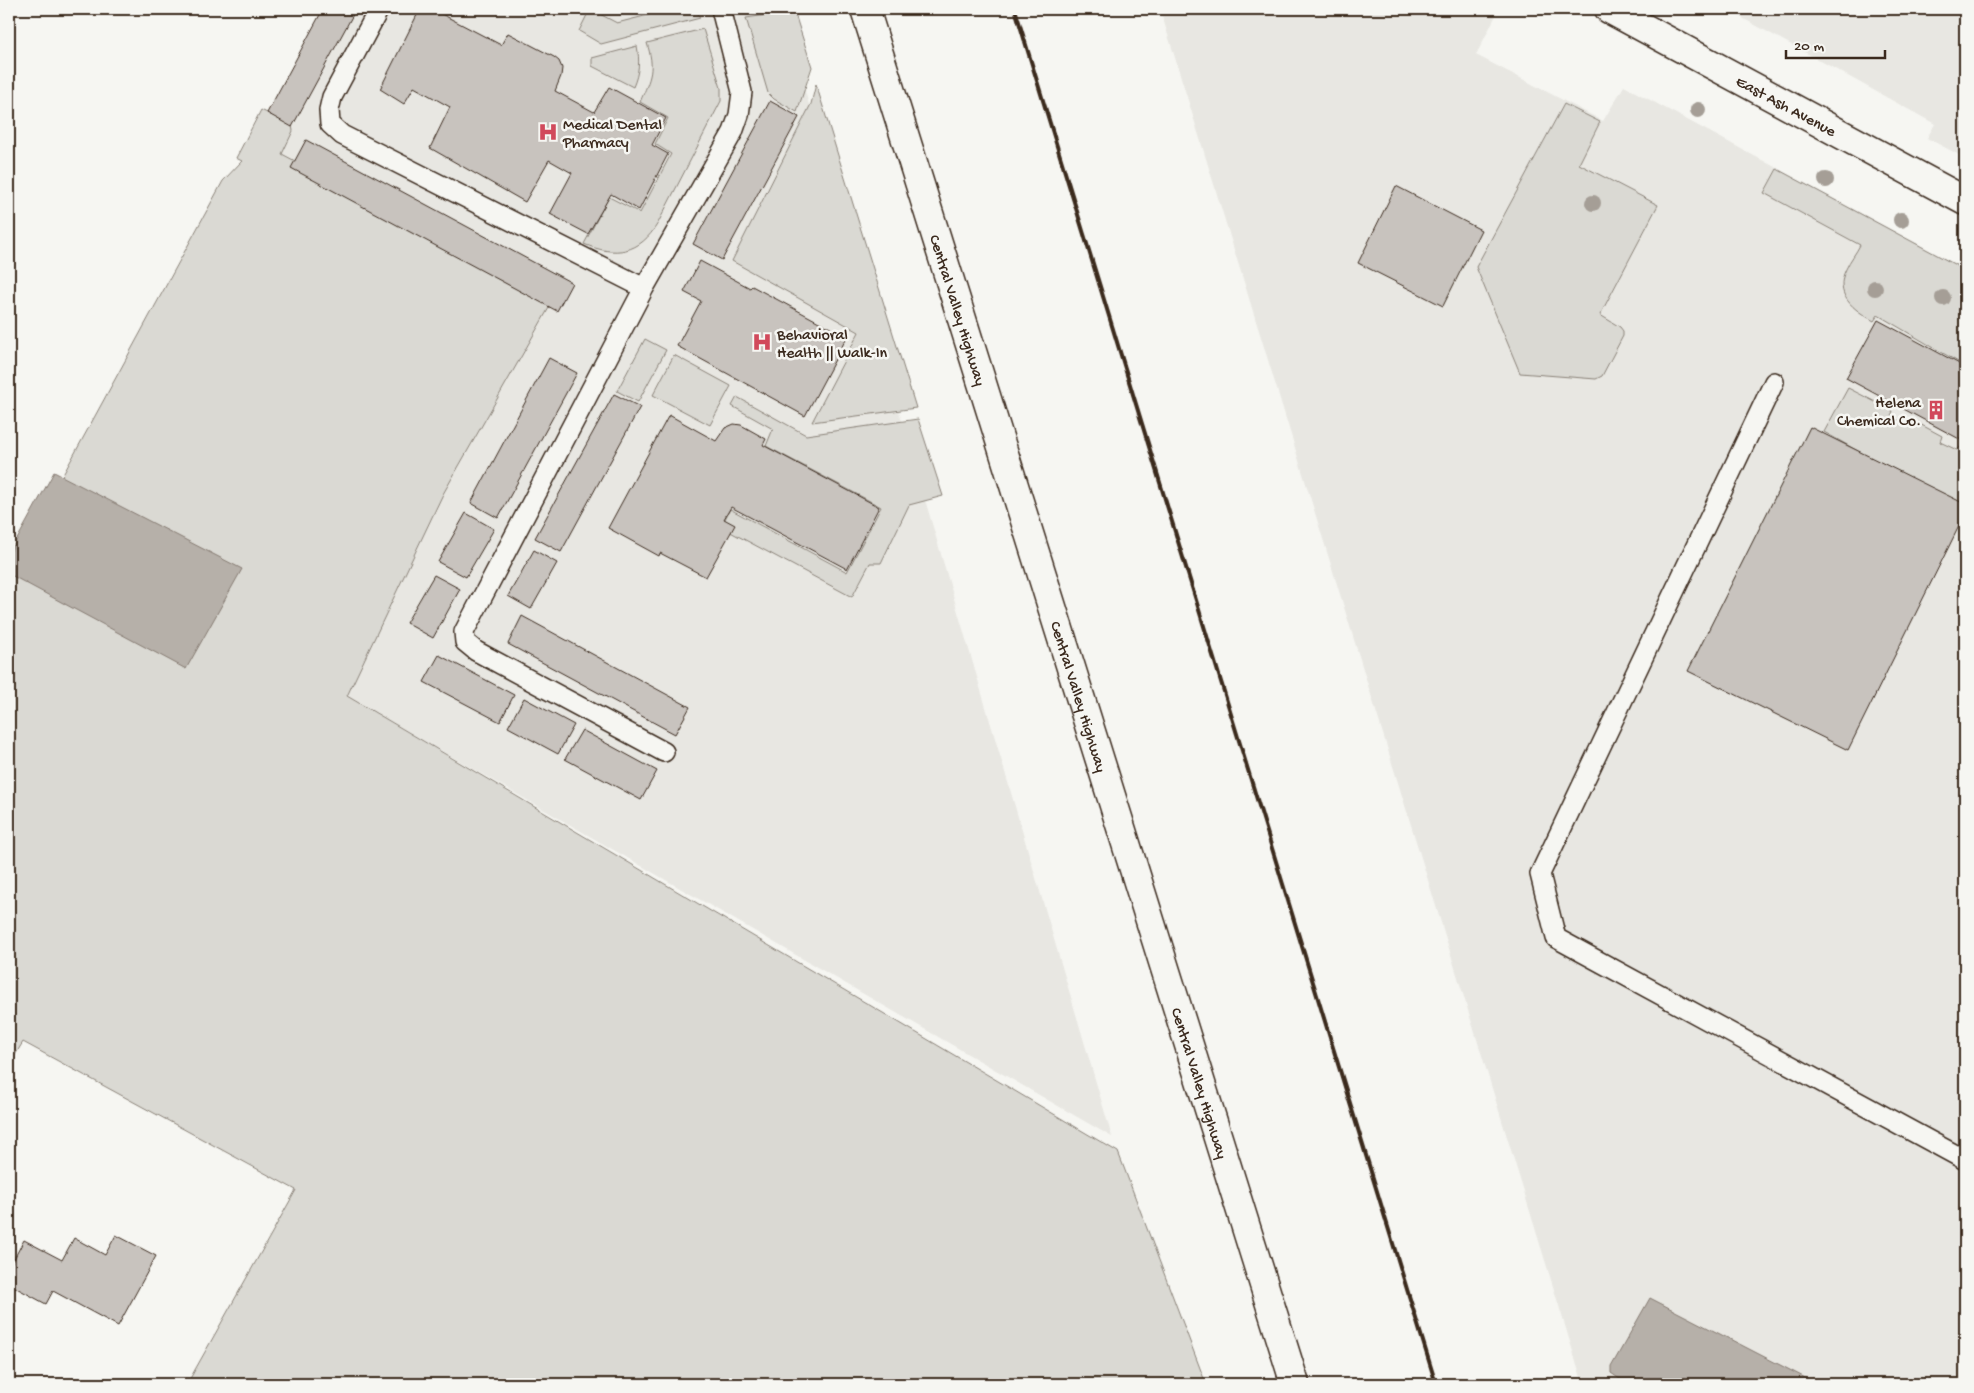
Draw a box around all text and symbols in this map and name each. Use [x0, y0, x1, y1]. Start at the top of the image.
scale bar [1786, 28, 1885, 60]
text: 20 m [1794, 38, 1824, 56]
street label: East Ash Avenue [1732, 73, 1839, 143]
place label: Medical Dental Pharmacy [562, 117, 662, 154]
hospital icon: Medical Dental Pharmacy [537, 121, 559, 143]
street label: Central Valley Highway [923, 233, 988, 389]
place label: Behavioral Health || Walk-In [776, 327, 888, 364]
hospital icon: Behavioral Health || Walk-In [751, 331, 773, 353]
place label: Helena Chemical Co. [1837, 395, 1922, 432]
building icon: Helena Chemical Co. [1925, 399, 1947, 421]
street label: Central Valley Highway [1044, 619, 1109, 775]
street label: Central Valley Highway [1165, 1006, 1230, 1162]

